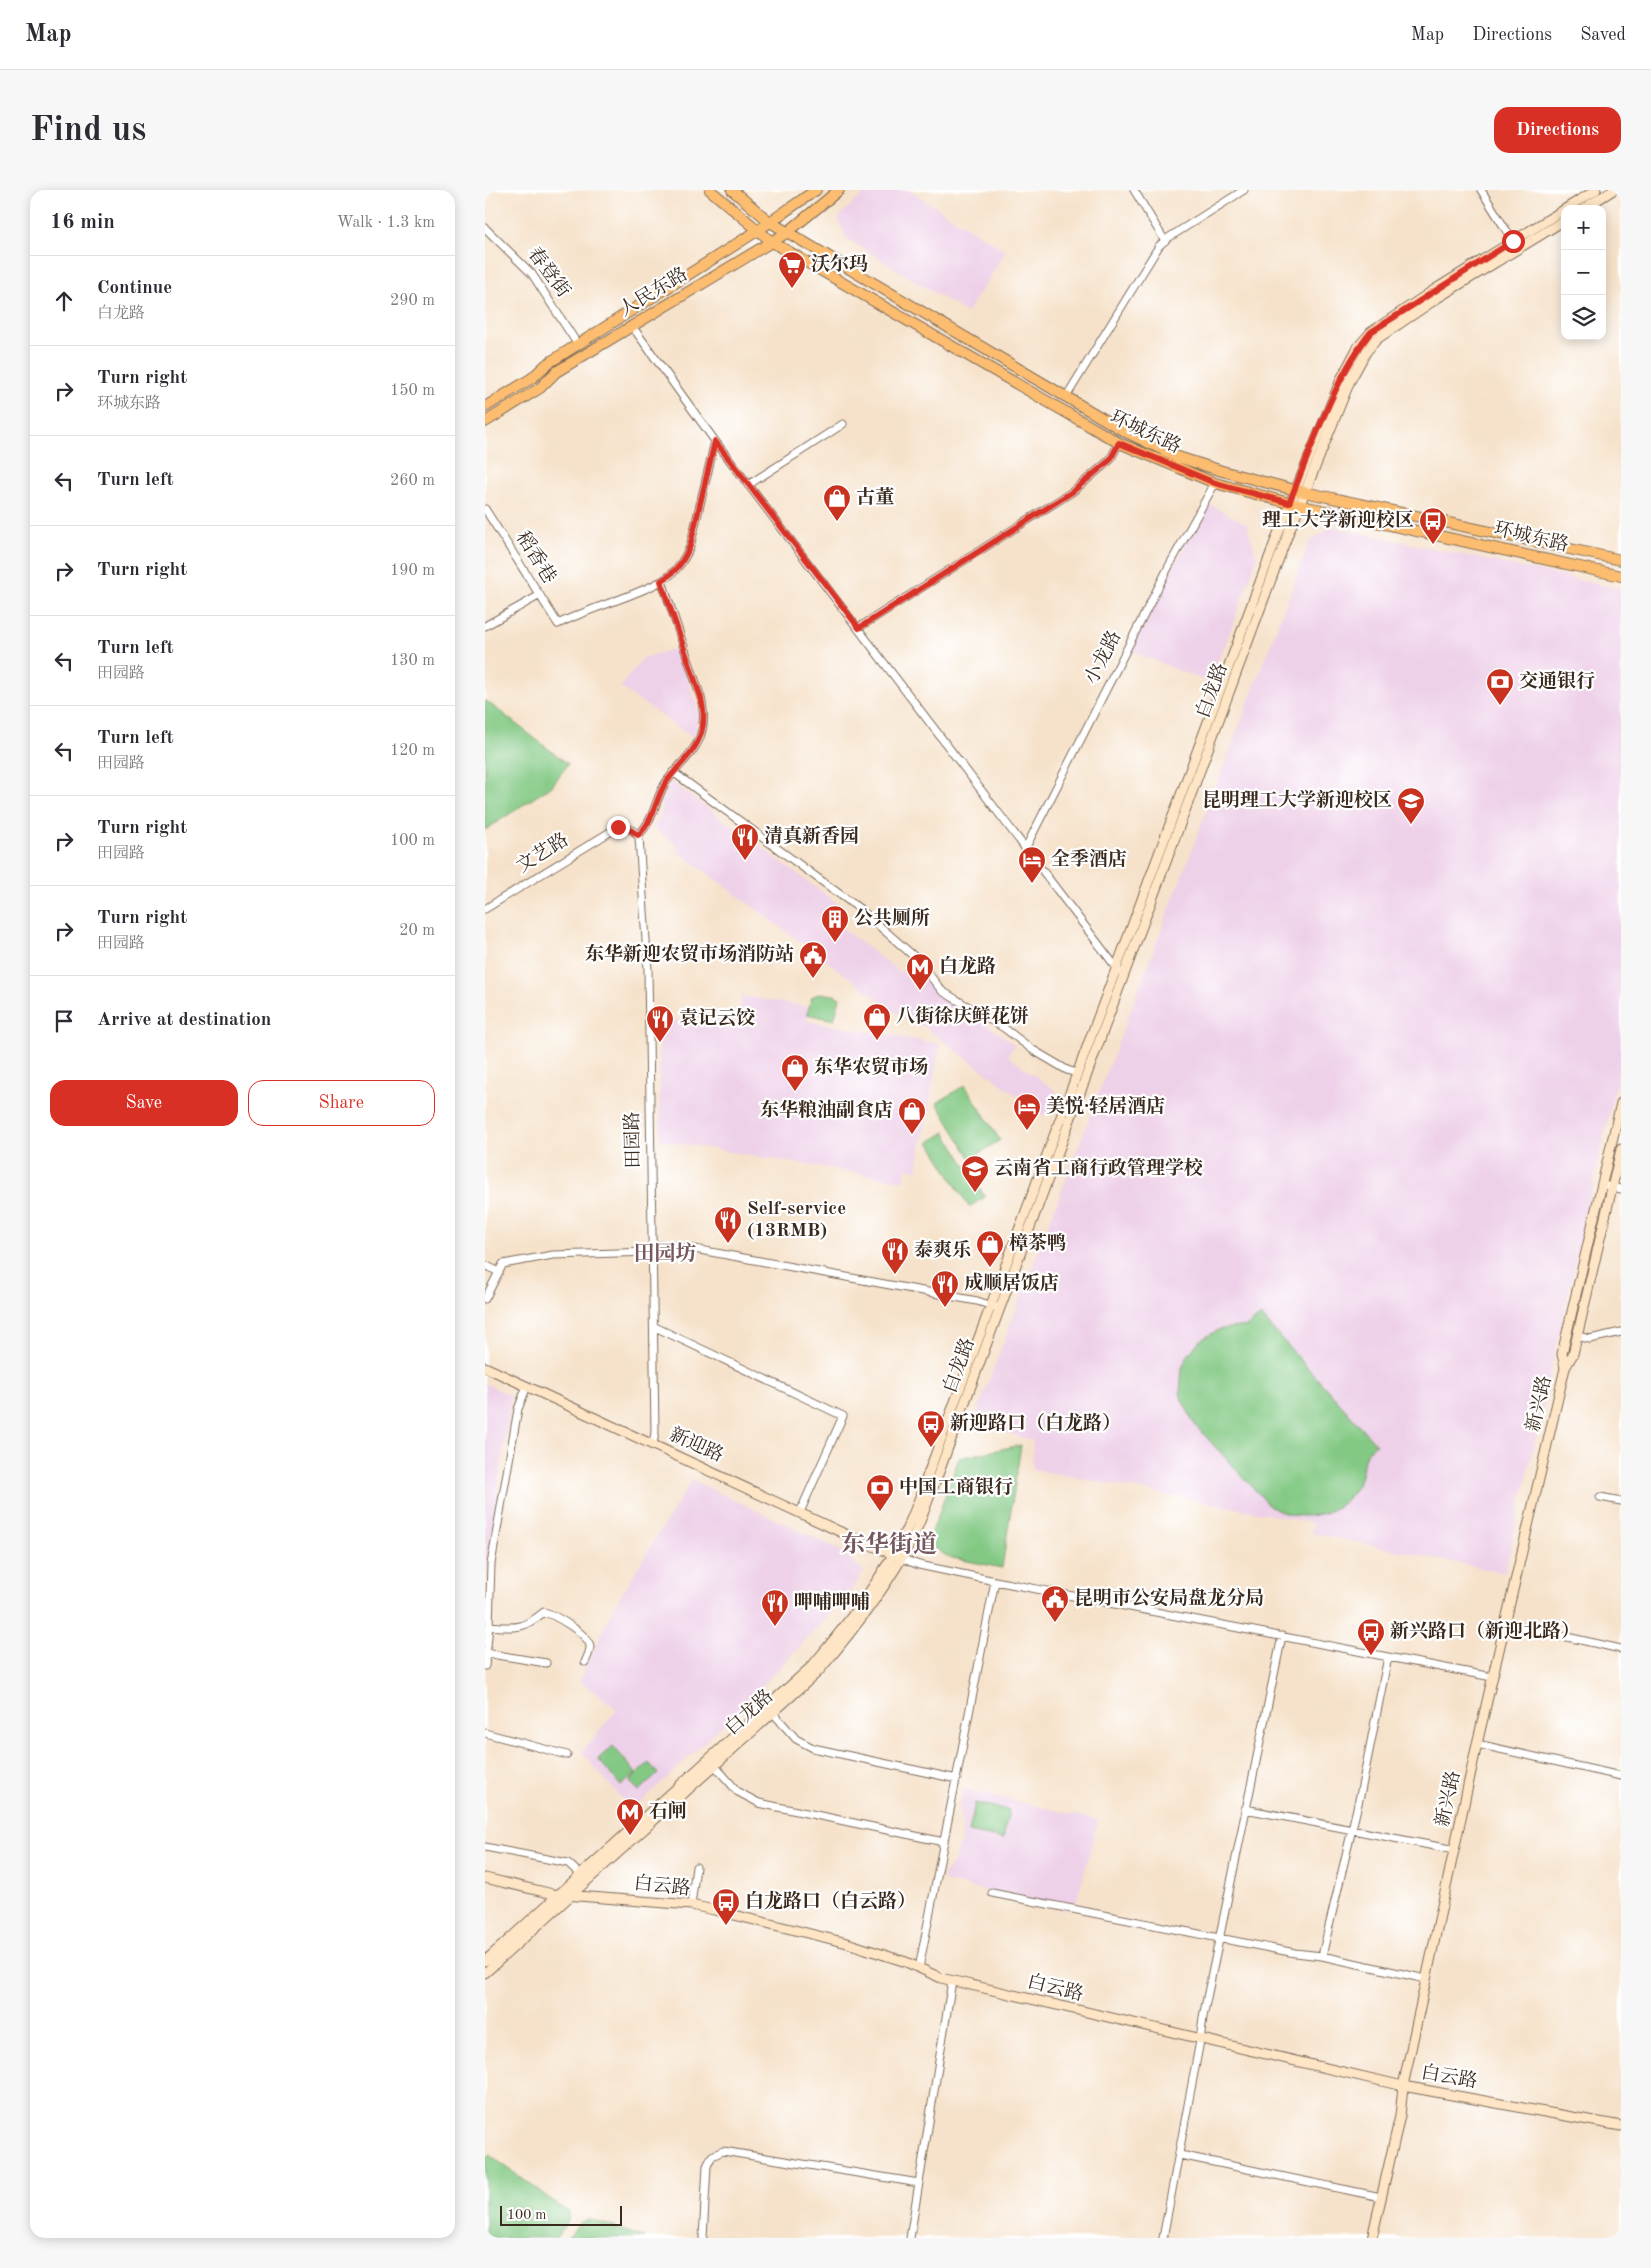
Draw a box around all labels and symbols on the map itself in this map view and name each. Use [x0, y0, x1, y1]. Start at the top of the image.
route start [1502, 230, 1525, 253]
street label: 春登街 [523, 243, 575, 301]
supermarket icon: 沃尔玛 [777, 250, 807, 289]
place label: 沃尔玛 [811, 253, 868, 275]
street label: 人民东路 [615, 264, 691, 321]
street label: 环城东路 [1107, 407, 1184, 458]
shop icon: 古董 [822, 483, 852, 522]
place label: 古董 [856, 486, 894, 508]
bus stop icon: 理工大学新迎校区 [1418, 506, 1448, 545]
place label: 理工大学新迎校区 [1262, 509, 1414, 531]
street label: 环城东路 [1492, 518, 1571, 556]
street label: 稻香巷 [512, 528, 560, 587]
street label: 小龙路 [1081, 627, 1125, 688]
street label: 白龙路 [1192, 660, 1232, 721]
bank icon: 交通银行 [1485, 667, 1515, 706]
place label: 交通银行 [1519, 670, 1595, 692]
school or university icon: 昆明理工大学新迎校区 [1396, 786, 1426, 825]
place label: 昆明理工大学新迎校区 [1202, 789, 1392, 811]
route end [607, 816, 630, 839]
restaurant icon: 清真新香园 [730, 822, 760, 861]
place label: 清真新香园 [764, 825, 859, 847]
street label: 文艺路 [513, 829, 572, 877]
hotel icon: 全季酒店 [1017, 845, 1047, 884]
place label: 全季酒店 [1051, 848, 1127, 870]
building icon: 公共厕所 [820, 904, 850, 943]
place label: 公共厕所 [854, 907, 930, 929]
public building icon: 东华新迎农贸市场消防站 [798, 940, 828, 979]
place label: 东华新迎农贸市场消防站 [585, 943, 794, 965]
metro station icon: 白龙路 [905, 952, 935, 991]
place label: 白龙路 [939, 955, 996, 977]
shop icon: 八街徐庆鲜花饼 [862, 1002, 892, 1041]
restaurant icon: 袁记云饺 [645, 1004, 675, 1043]
place label: 八街徐庆鲜花饼 [896, 1005, 1029, 1027]
place label: 袁记云饺 [679, 1007, 755, 1029]
shop icon: 东华农贸市场 [780, 1053, 810, 1092]
place label: 东华农贸市场 [814, 1056, 928, 1078]
hotel icon: 美悦·轻居酒店 [1012, 1092, 1042, 1131]
place label: 美悦·轻居酒店 [1046, 1095, 1165, 1117]
shop icon: 东华粮油副食店 [897, 1096, 927, 1135]
place label: 东华粮油副食店 [760, 1099, 893, 1121]
street label: 田园路 [622, 1111, 644, 1169]
school or university icon: 云南省工商行政管理学校 [960, 1154, 990, 1193]
place label: 云南省工商行政管理学校 [994, 1157, 1203, 1179]
place label: Self-service (13RMB) [747, 1200, 846, 1241]
restaurant icon: Self-service (13RMB) [713, 1205, 743, 1244]
shop icon: 樟茶鸭 [975, 1229, 1005, 1268]
place label: 樟茶鸭 [1009, 1232, 1066, 1254]
restaurant icon: 泰爽乐 [880, 1236, 910, 1275]
place label: 泰爽乐 [914, 1239, 971, 1261]
district label: 田园坊 [634, 1242, 697, 1265]
restaurant icon: 成顺居饭店 [930, 1269, 960, 1308]
place label: 成顺居饭店 [964, 1272, 1059, 1294]
street label: 白龙路 [939, 1335, 979, 1396]
street label: 新兴路 [1522, 1374, 1556, 1434]
bus stop icon: 新迎路口（白龙路） [916, 1409, 946, 1448]
place label: 新迎路口（白龙路） [950, 1412, 1121, 1434]
street label: 新迎路 [666, 1424, 727, 1466]
bank icon: 中国工商银行 [865, 1473, 895, 1512]
place label: 中国工商银行 [899, 1476, 1013, 1498]
district label: 东华街道 [841, 1531, 937, 1558]
public building icon: 昆明市公安局盘龙分局 [1040, 1584, 1070, 1623]
place label: 昆明市公安局盘龙分局 [1074, 1587, 1264, 1609]
restaurant icon: 呷哺呷哺 [760, 1588, 790, 1627]
place label: 呷哺呷哺 [794, 1591, 870, 1613]
bus stop icon: 新兴路口（新迎北路） [1356, 1617, 1386, 1656]
place label: 新兴路口（新迎北路） [1390, 1620, 1580, 1642]
street label: 白龙路 [721, 1685, 778, 1739]
street label: 新兴路 [1432, 1769, 1464, 1829]
metro station icon: 石闸 [615, 1797, 645, 1836]
place label: 石闸 [649, 1800, 687, 1822]
street label: 白云路 [633, 1873, 692, 1899]
bus stop icon: 白龙路口（白云路） [711, 1887, 741, 1926]
place label: 白龙路口（白云路） [745, 1890, 916, 1912]
street label: 白云路 [1025, 1971, 1085, 2005]
street label: 白云路 [1419, 2062, 1479, 2092]
scale bar [500, 2203, 623, 2226]

